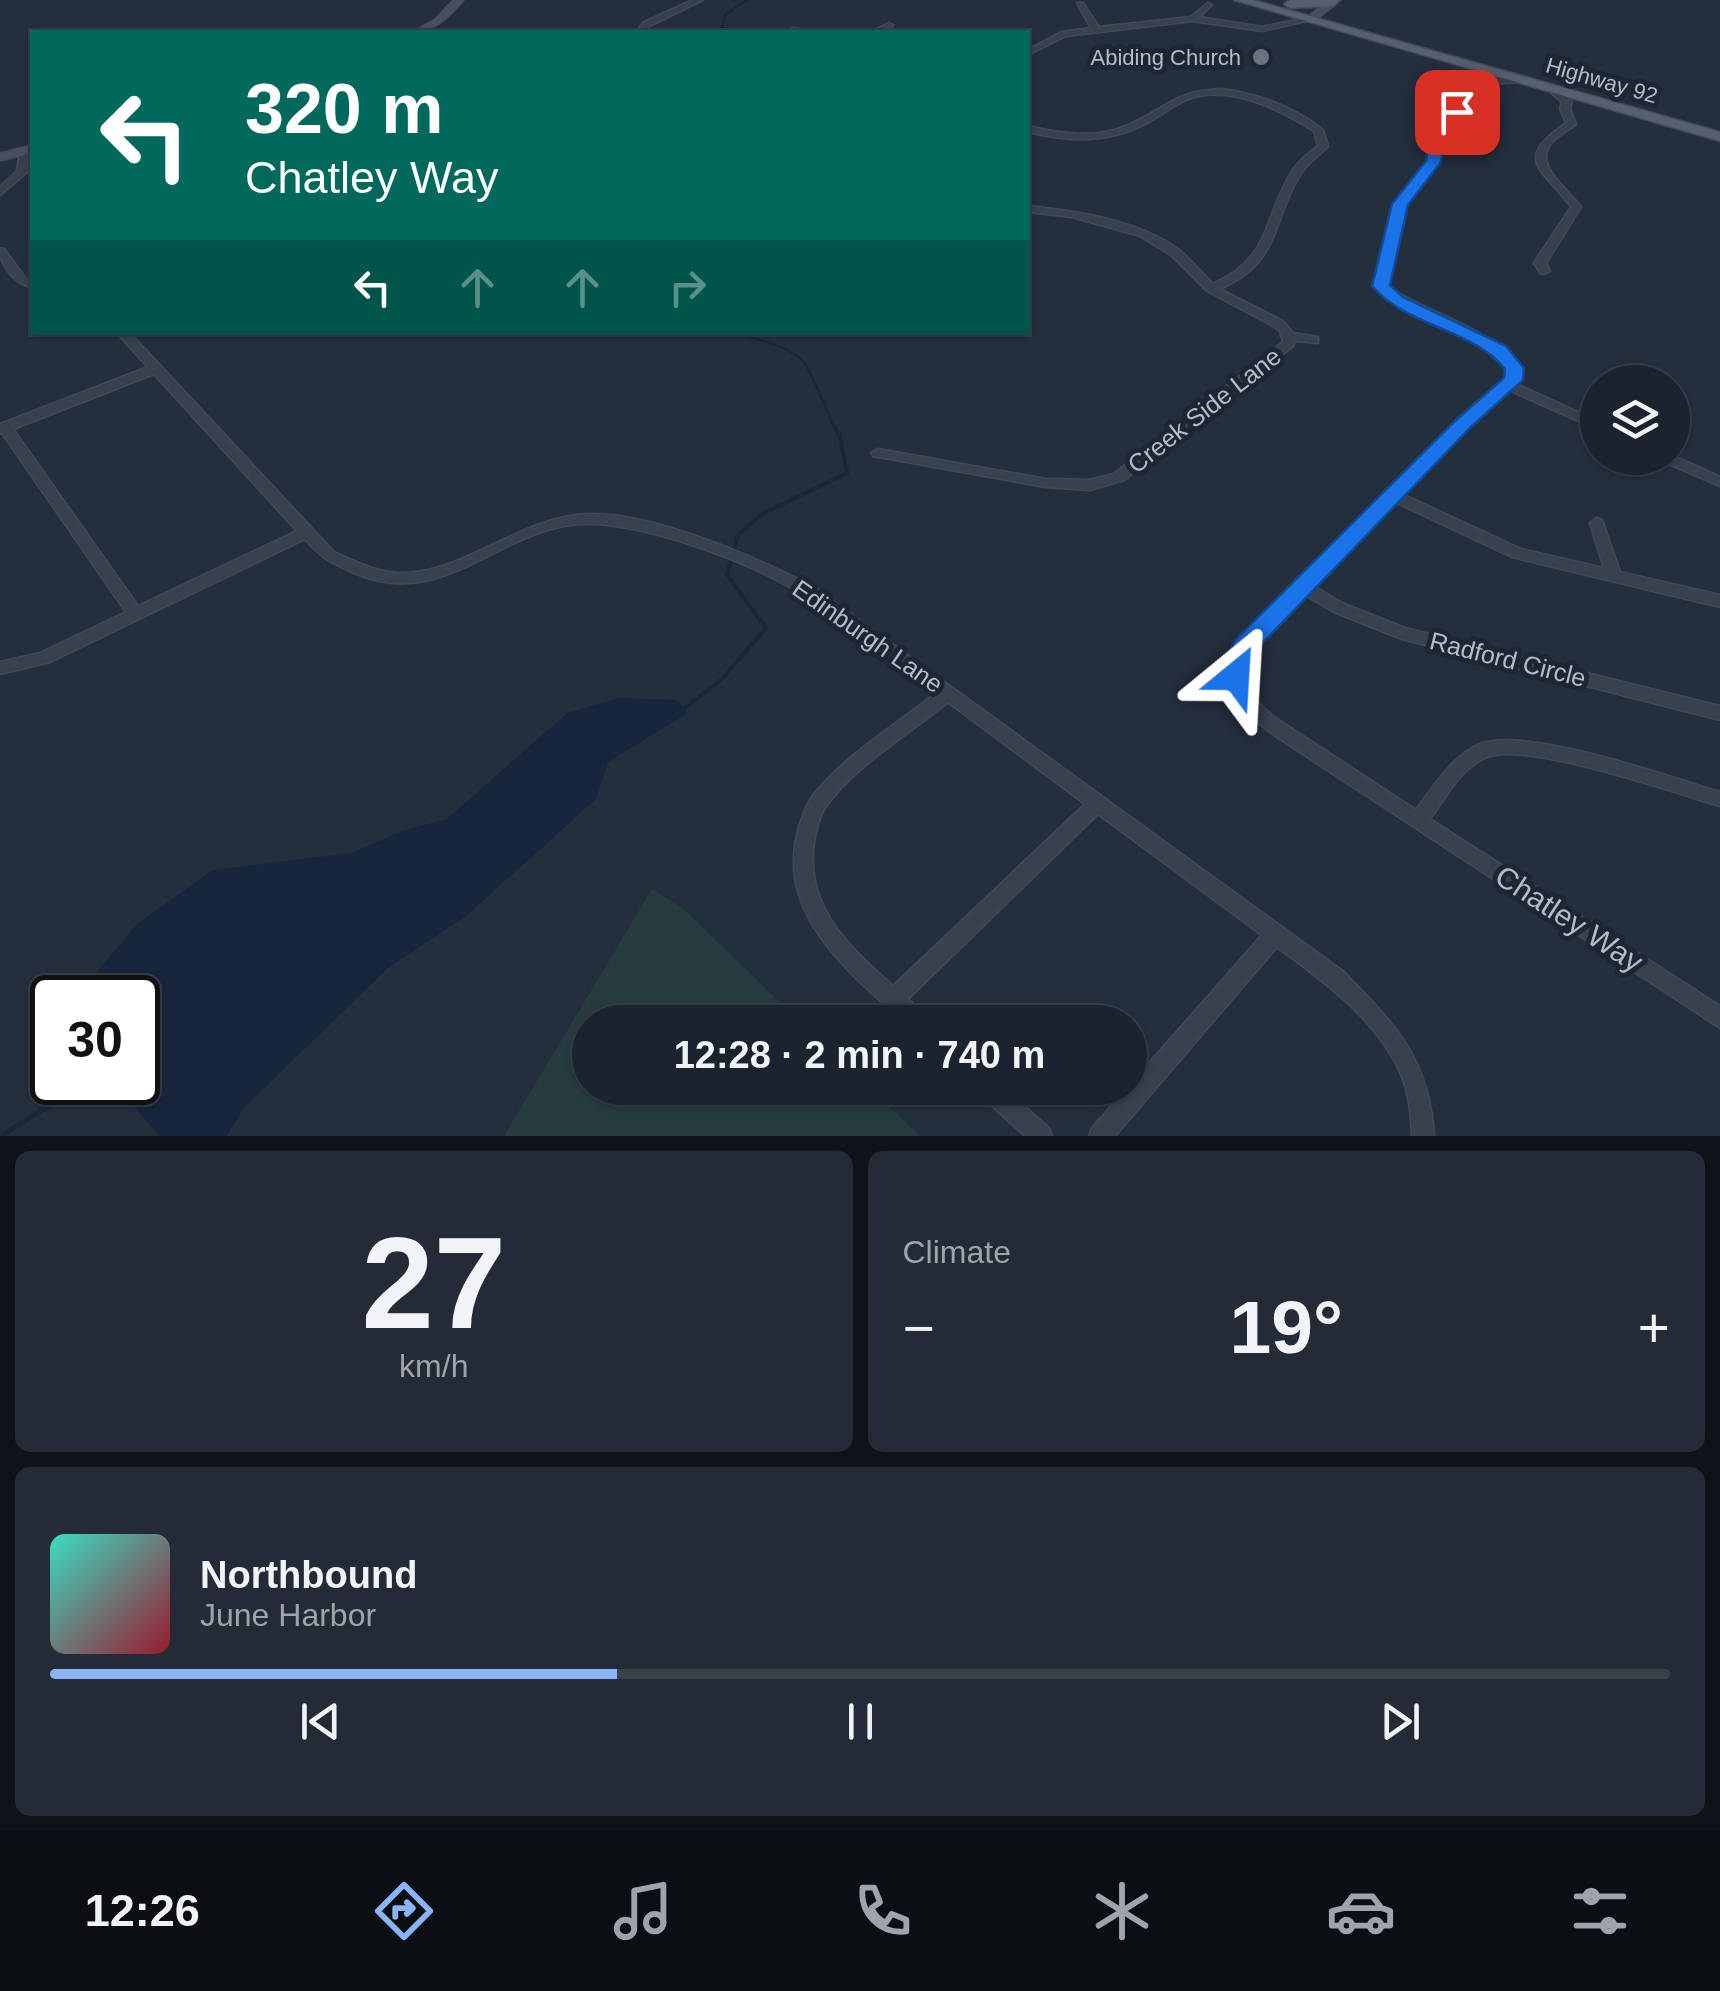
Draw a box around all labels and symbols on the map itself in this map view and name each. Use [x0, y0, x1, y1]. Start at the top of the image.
place label: Abiding Church [1091, 45, 1241, 70]
marker: Abiding Church [1250, 46, 1272, 68]
street label: Highway 92 [1543, 53, 1661, 108]
pin [1415, 70, 1500, 155]
street label: Creek Side Lane [1122, 342, 1286, 478]
street label: Edinburgh Lane [788, 574, 948, 698]
position arrow [1184, 624, 1288, 728]
street label: Radford Circle [1427, 626, 1589, 692]
street label: Chatley Way [1489, 859, 1649, 978]
speed limit sign: 30 [30, 975, 160, 1105]

